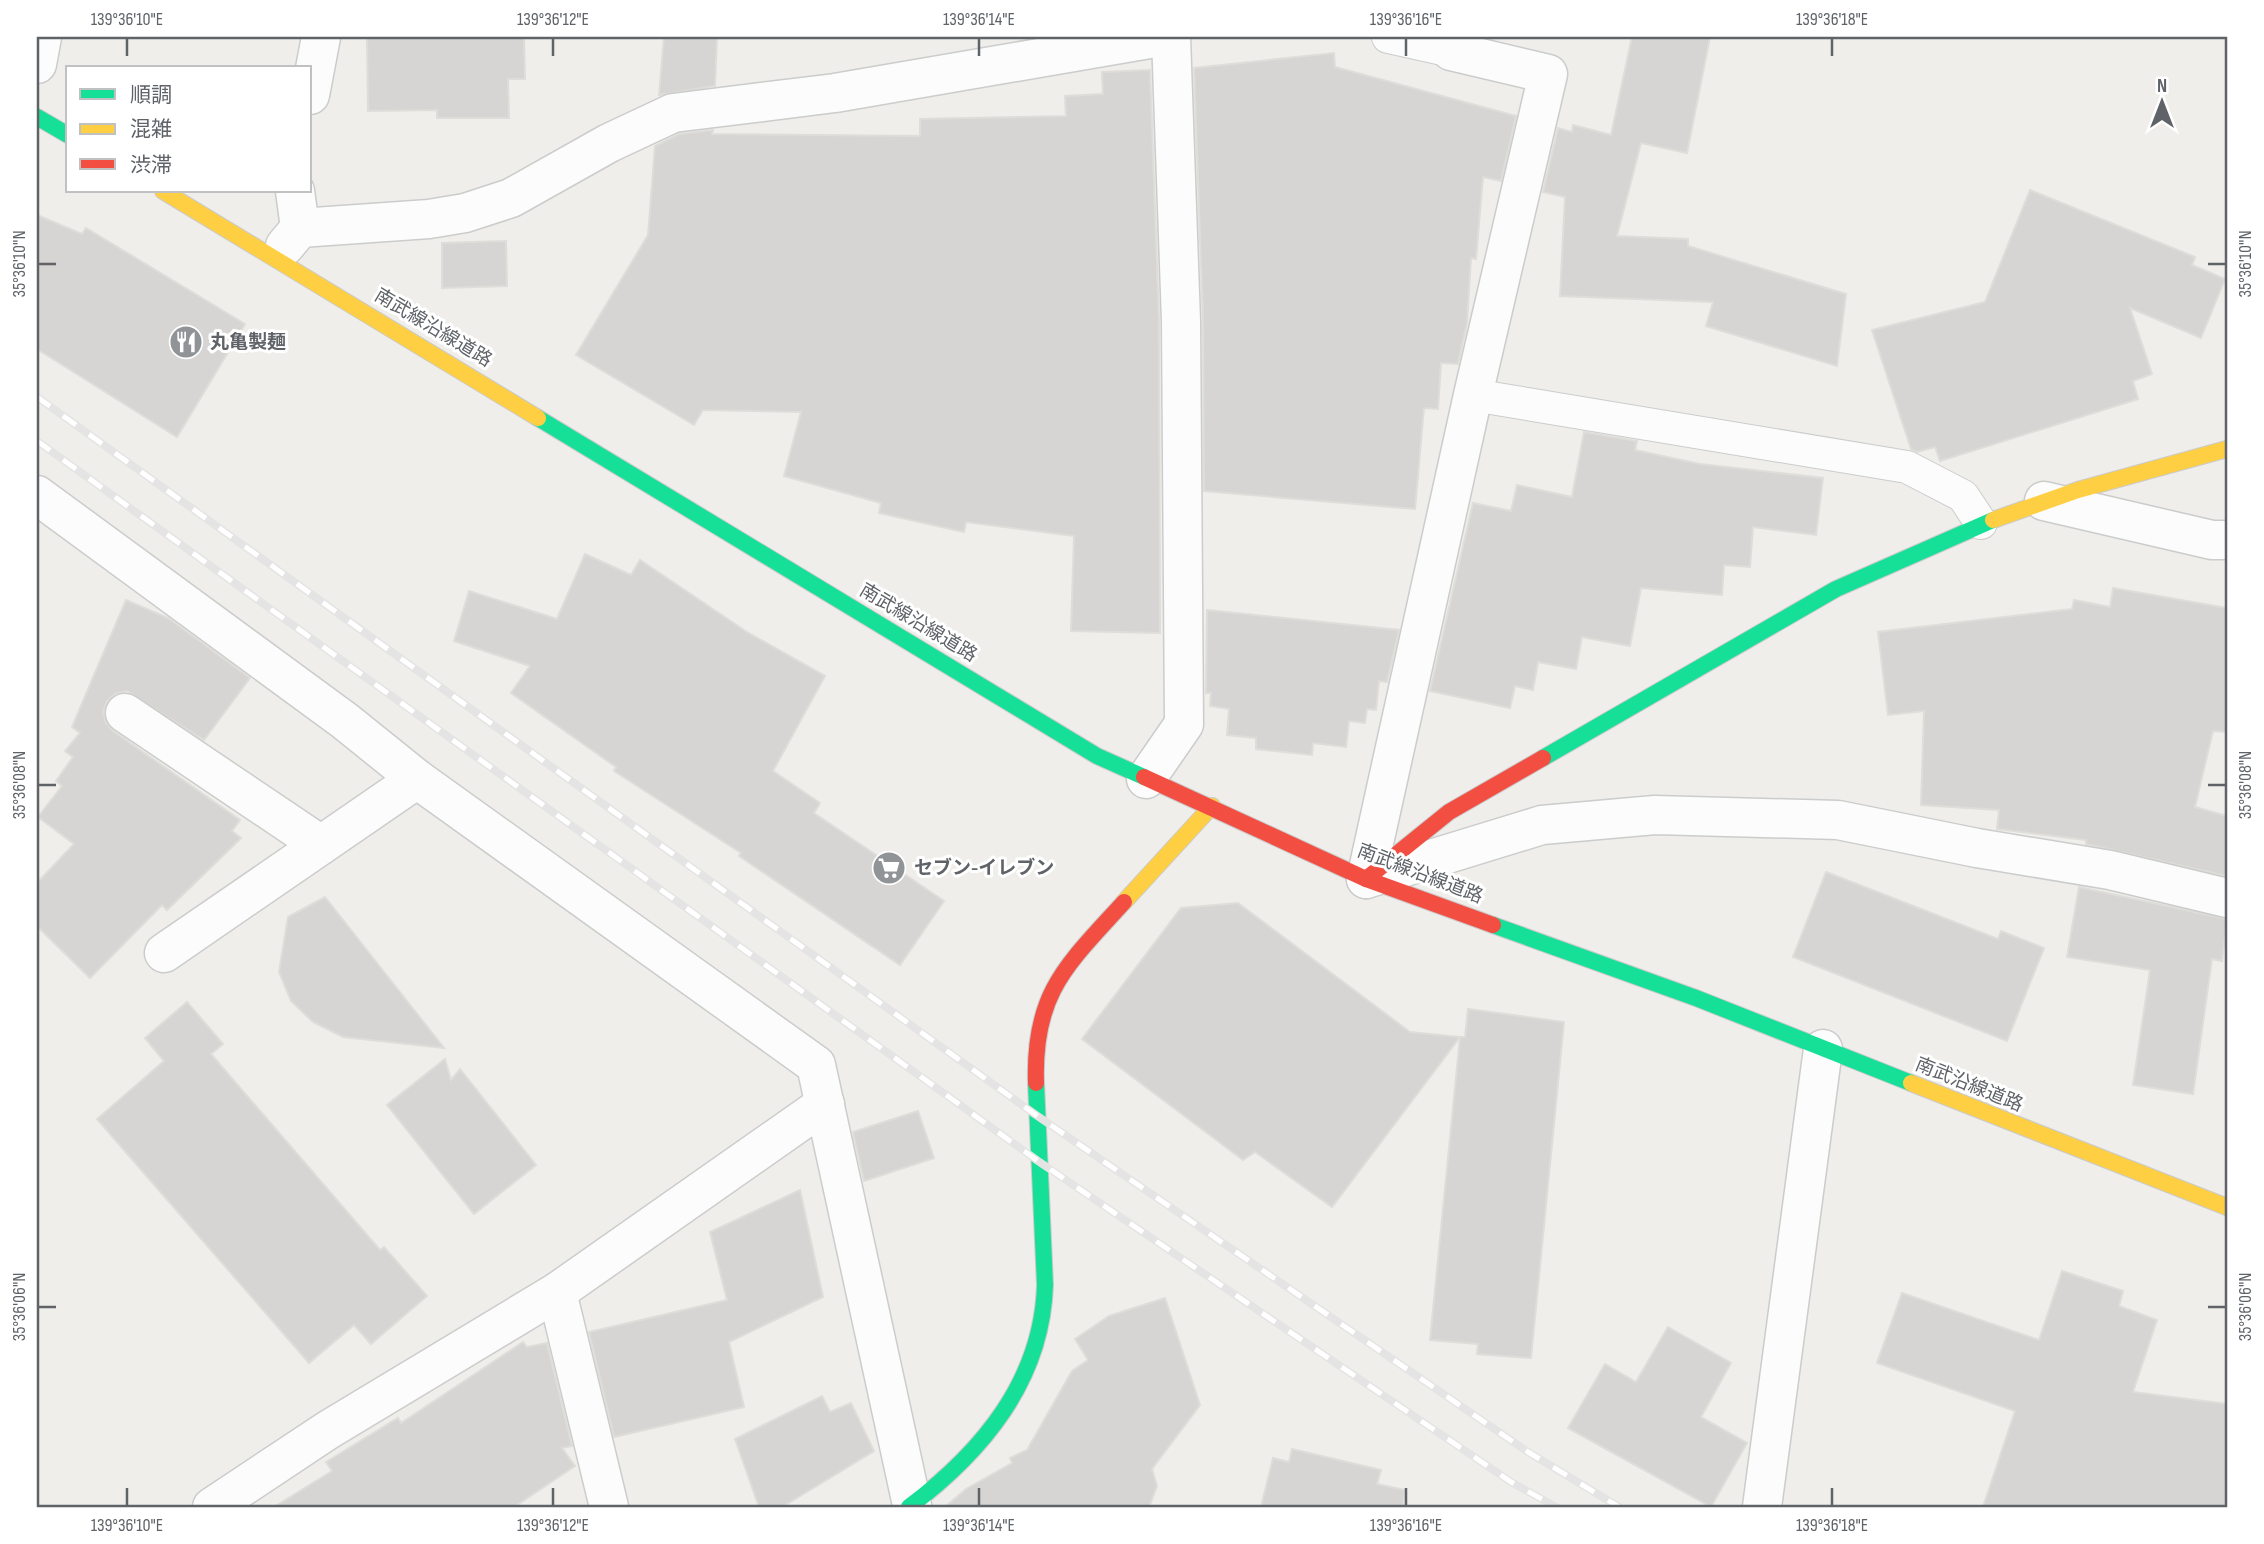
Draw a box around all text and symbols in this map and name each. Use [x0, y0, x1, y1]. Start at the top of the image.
text: 139°36'10"E [91, 9, 163, 30]
text: 139°36'12"E [517, 9, 589, 30]
text: 139°36'14"E [943, 9, 1015, 30]
text: 139°36'16"E [1370, 9, 1442, 30]
text: 139°36'18"E [1796, 9, 1868, 30]
legend [66, 66, 312, 192]
north arrow [2128, 66, 2198, 136]
text: N [2157, 75, 2167, 98]
text: 順調 [130, 83, 172, 108]
text: 混雑 [130, 117, 172, 142]
text: 渋滞 [130, 153, 172, 178]
text: 35°36'10"N [9, 230, 30, 298]
text: 35°36'10"N [2235, 230, 2256, 298]
street label: 南武線沿線道路 [370, 284, 496, 372]
restaurant icon: 丸亀製麺 [167, 323, 205, 361]
place label: 丸亀製麺 [210, 331, 286, 354]
street label: 南武線沿線道路 [855, 579, 981, 667]
text: 35°36'08"N [9, 751, 30, 819]
text: 35°36'08"N [2235, 751, 2256, 819]
street label: 南武線沿線道路 [1354, 839, 1486, 909]
supermarket icon: セブン-イレブン [870, 849, 908, 887]
place label: セブン-イレブン [914, 857, 1054, 880]
street label: 南武沿線道路 [1912, 1053, 2026, 1117]
text: 35°36'06"N [9, 1273, 30, 1341]
text: 35°36'06"N [2235, 1273, 2256, 1341]
text: 139°36'10"E [91, 1515, 163, 1536]
text: 139°36'12"E [517, 1515, 589, 1536]
text: 139°36'14"E [943, 1515, 1015, 1536]
text: 139°36'16"E [1370, 1515, 1442, 1536]
text: 139°36'18"E [1796, 1515, 1868, 1536]

